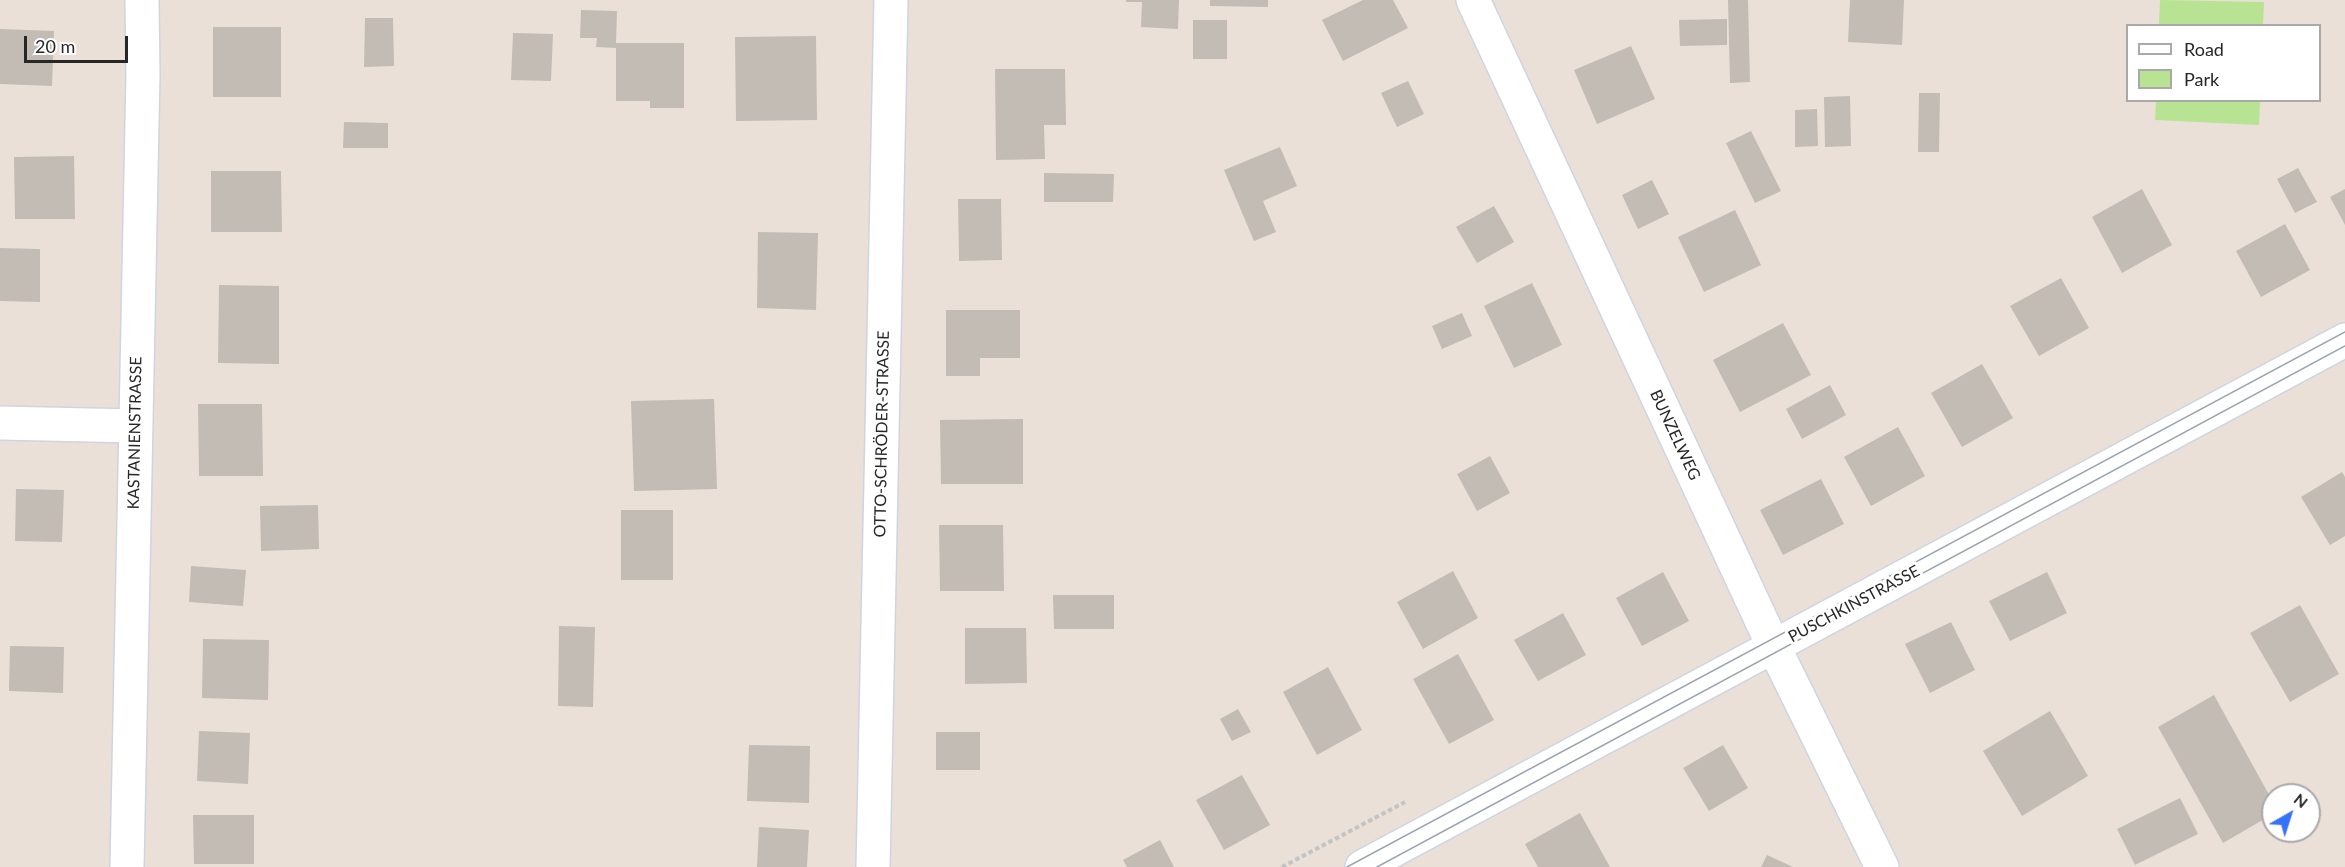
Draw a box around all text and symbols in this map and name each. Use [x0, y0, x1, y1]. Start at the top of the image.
scale bar [27, 24, 130, 62]
legend [2126, 24, 2321, 102]
text: 20 m [35, 35, 75, 57]
text: Road [2184, 38, 2224, 60]
text: Park [2184, 68, 2219, 90]
street label: OTTO-SCHRÖDER-STRASSE [871, 331, 893, 537]
street label: KASTANIENSTRASSE [124, 356, 146, 510]
street label: BUNZELWEG [1646, 387, 1704, 483]
street label: PUSCHKINSTRASSE [1785, 561, 1923, 647]
north arrow [2261, 783, 2321, 843]
text: N [2291, 789, 2312, 811]

